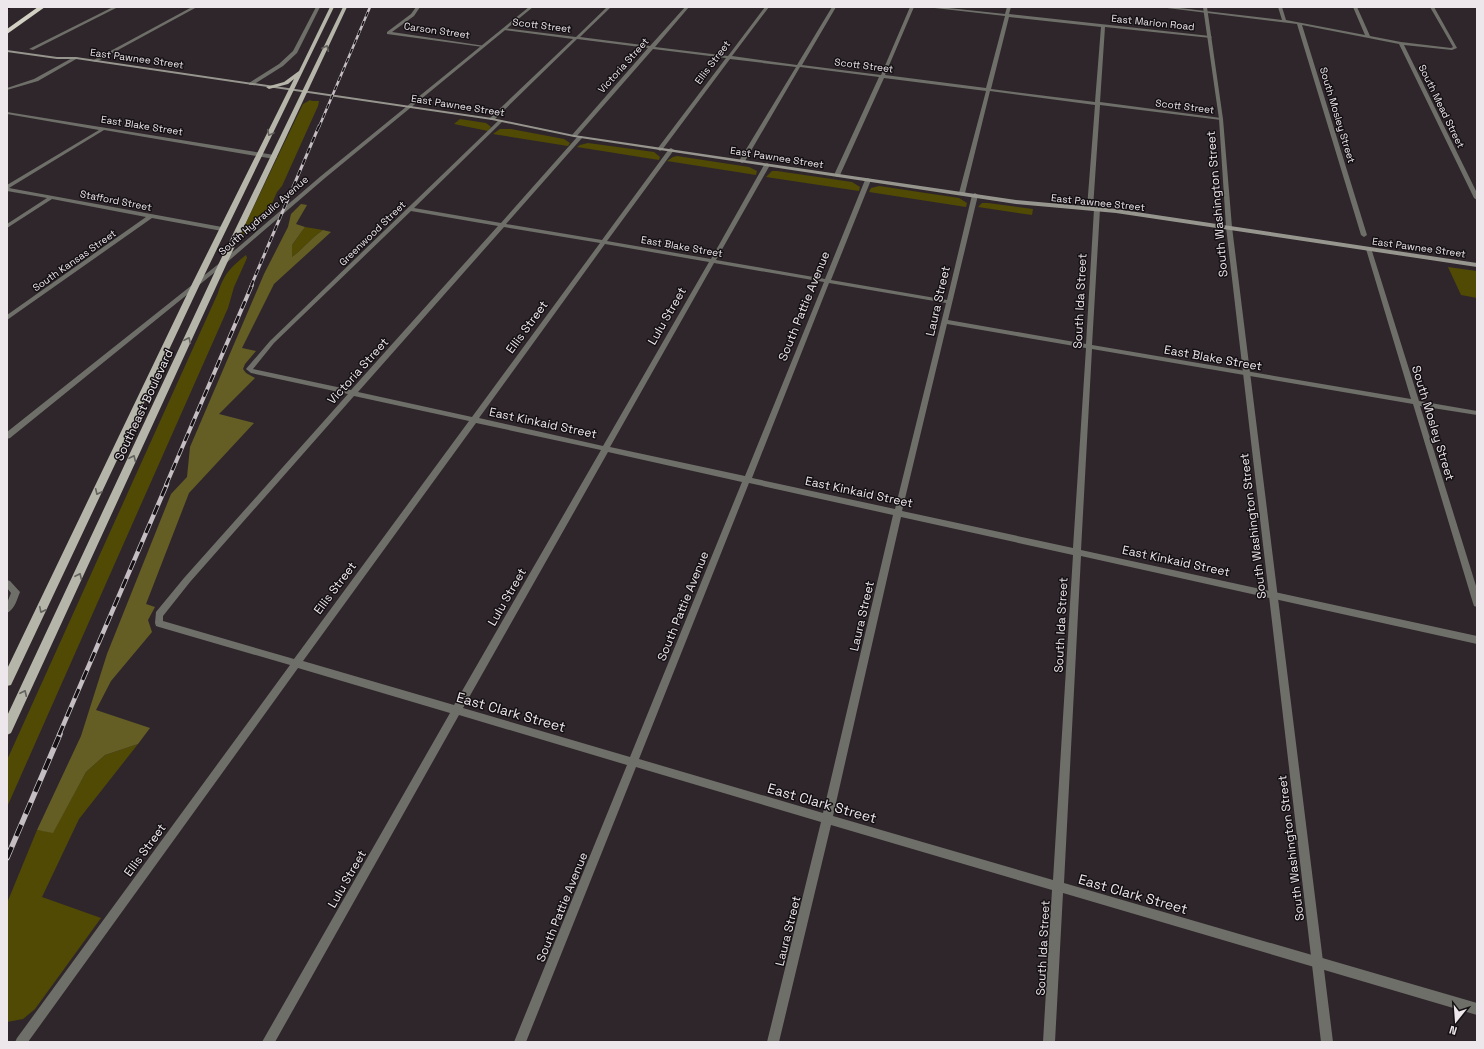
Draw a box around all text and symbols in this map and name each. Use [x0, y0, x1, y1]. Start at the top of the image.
street label: East Marion Road [1111, 12, 1195, 33]
street label: Scott Street [512, 15, 573, 36]
street label: Carson Street [403, 19, 471, 42]
street label: Victoria Street [595, 35, 652, 96]
street label: Ellis Street [692, 38, 733, 87]
street label: East Pawnee Street [89, 45, 185, 72]
one-way arrow [321, 45, 329, 52]
street label: Scott Street [834, 55, 895, 76]
street label: South Mead Street [1416, 62, 1468, 151]
street label: South Mosley Street [1317, 66, 1358, 165]
street label: East Pawnee Street [410, 92, 506, 119]
street label: Scott Street [1155, 96, 1216, 117]
street label: East Blake Street [100, 113, 184, 138]
one-way arrow [267, 129, 275, 136]
street label: South Washington Street [1203, 130, 1231, 278]
street label: East Pawnee Street [729, 144, 825, 171]
street label: South Hydraulic Avenue [216, 173, 311, 258]
street label: Stafford Street [79, 187, 153, 214]
street label: East Pawnee Street [1050, 191, 1146, 214]
street label: Greenwood Street [336, 198, 409, 269]
street label: South Kansas Street [30, 226, 119, 294]
street label: East Blake Street [640, 233, 724, 260]
street label: East Pawnee Street [1371, 234, 1467, 261]
street label: South Pattie Avenue [775, 249, 833, 363]
street label: South Ida Street [1070, 253, 1090, 349]
street label: Laura Street [922, 264, 954, 338]
street label: Lulu Street [644, 284, 690, 348]
street label: Ellis Street [502, 297, 552, 357]
street label: Victoria Street [324, 334, 392, 408]
one-way arrow [183, 336, 191, 344]
street label: East Blake Street [1163, 342, 1263, 374]
street label: Southeast Boulevard [111, 347, 177, 463]
street label: South Mosley Street [1408, 364, 1458, 482]
street label: East Kinkaid Street [488, 404, 598, 442]
street label: South Washington Street [1236, 452, 1270, 600]
one-way arrow [129, 454, 137, 461]
street label: East Kinkaid Street [804, 473, 914, 511]
one-way arrow [95, 488, 103, 496]
street label: East Kinkaid Street [1121, 542, 1231, 580]
street label: South Pattie Avenue [654, 549, 712, 663]
street label: Ellis Street [310, 559, 360, 617]
street label: Lulu Street [484, 565, 530, 629]
one-way arrow [74, 573, 82, 580]
street label: South Ida Street [1051, 577, 1071, 673]
street label: Laura Street [846, 579, 878, 653]
one-way arrow [39, 605, 47, 613]
street label: East Clark Street [454, 688, 568, 736]
one-way arrow [19, 690, 27, 698]
street label: South Washington Street [1274, 774, 1308, 922]
street label: East Clark Street [765, 779, 879, 827]
street label: Ellis Street [120, 820, 170, 880]
street label: Lulu Street [324, 847, 370, 911]
street label: South Pattie Avenue [533, 850, 591, 964]
street label: East Clark Street [1076, 870, 1190, 918]
street label: Laura Street [772, 894, 804, 968]
street label: South Ida Street [1033, 900, 1053, 996]
north arrow [1436, 1001, 1476, 1041]
text: N [1448, 1023, 1459, 1038]

